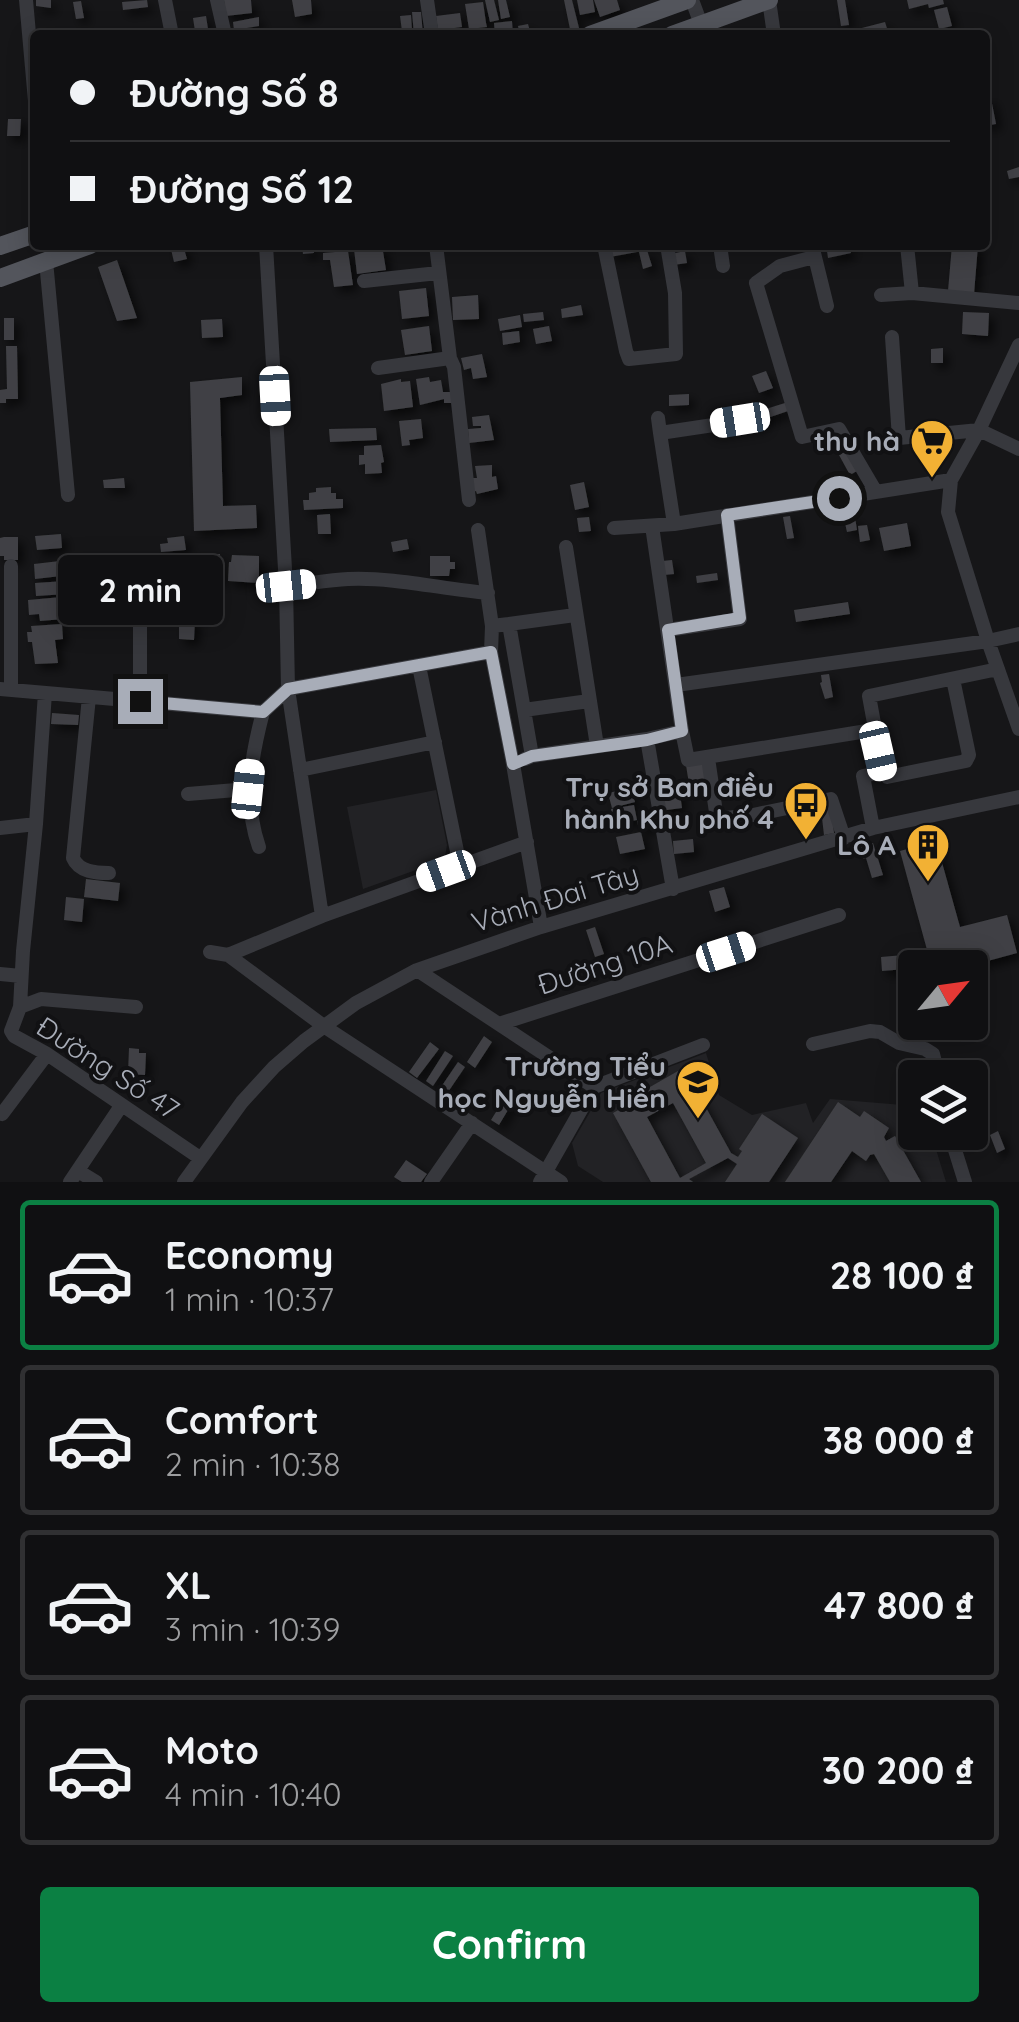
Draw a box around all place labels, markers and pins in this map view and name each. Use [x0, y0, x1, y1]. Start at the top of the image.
supermarket icon: thu hà [909, 418, 955, 479]
place label: thu hà [814, 423, 900, 458]
place label: Trụ sở Ban điều hành Khu phố 4 [564, 769, 774, 836]
bus stop icon: Trụ sở Ban điều hành Khu phố 4 [783, 780, 829, 841]
building icon: Lô A [905, 822, 951, 883]
place label: Lô A [837, 827, 896, 862]
place label: Trường Tiểu học Nguyễn Hiền [438, 1048, 666, 1115]
school or university icon: Trường Tiểu học Nguyễn Hiền [675, 1059, 721, 1120]

